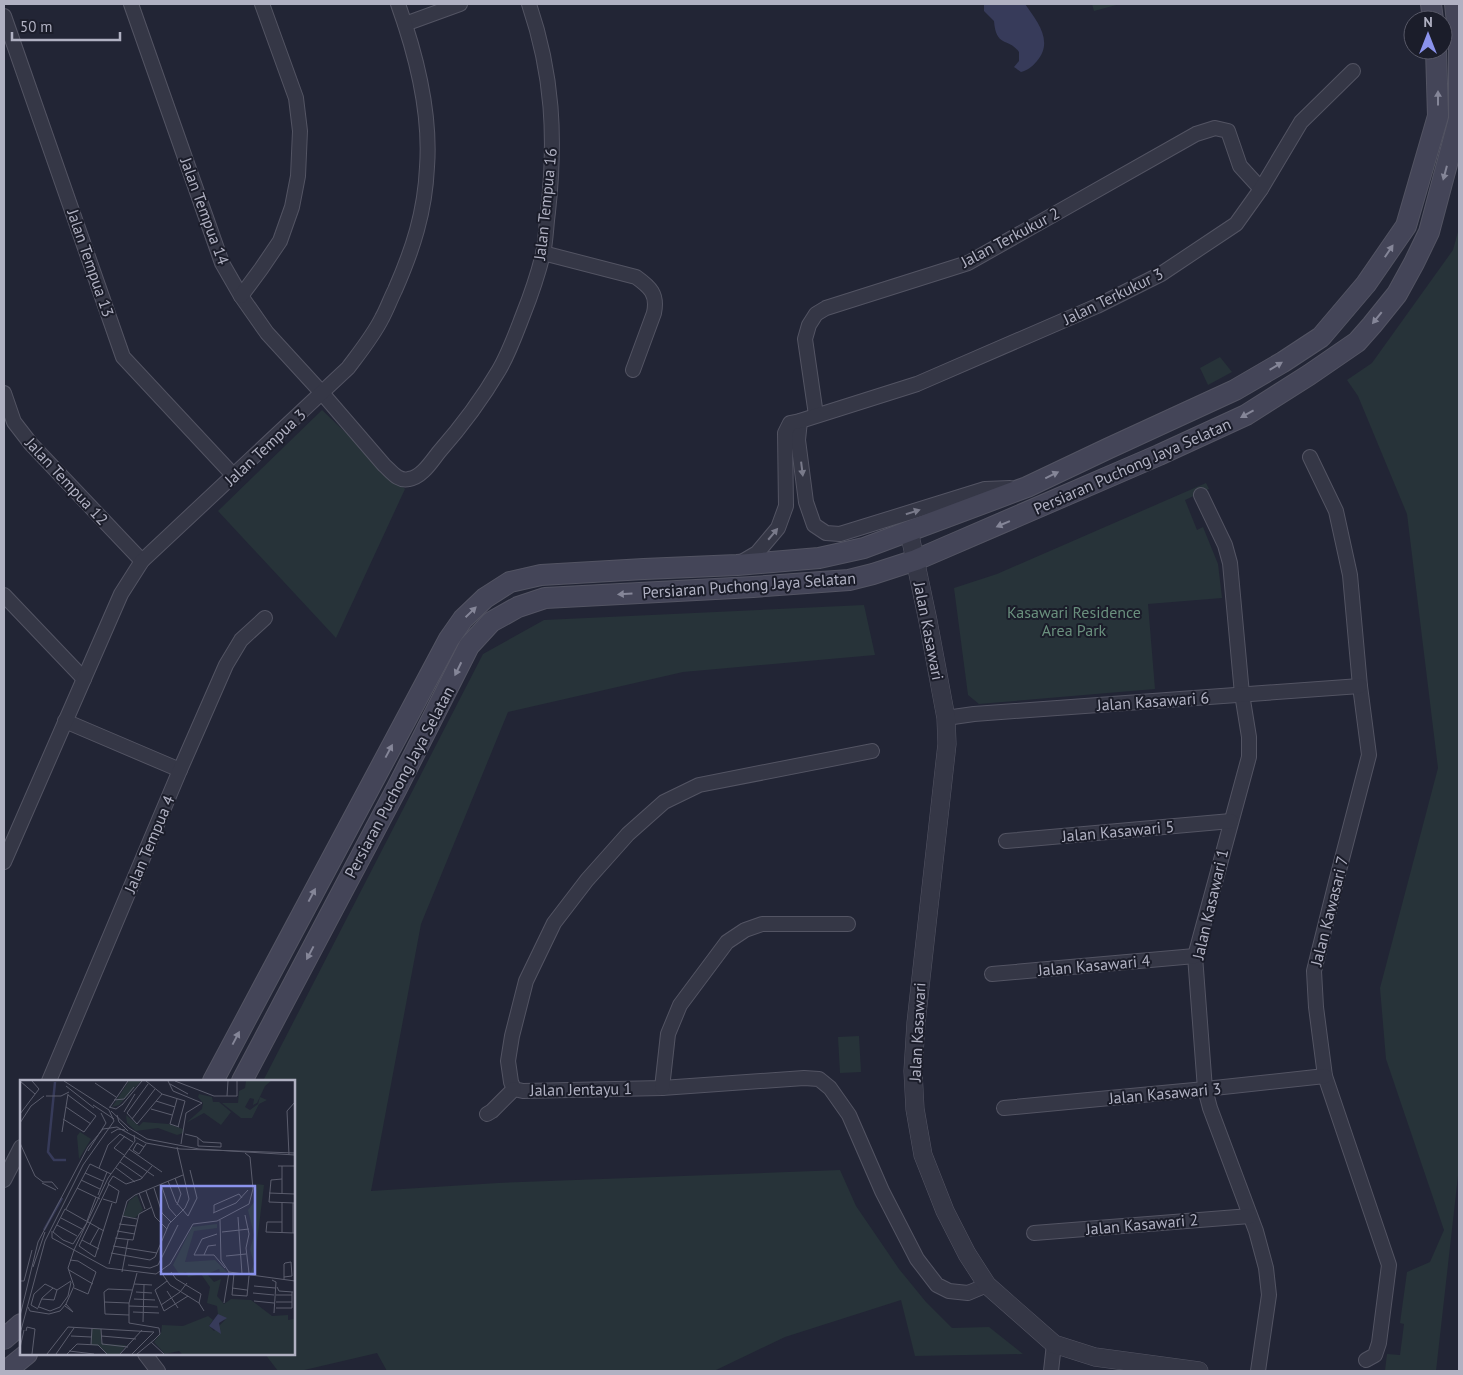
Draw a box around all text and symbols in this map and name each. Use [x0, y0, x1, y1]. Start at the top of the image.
scale bar [12, 10, 120, 42]
north arrow [1403, 10, 1453, 60]
text: N [1423, 13, 1433, 31]
text: 50 m [20, 17, 53, 36]
one-way arrow [1434, 90, 1442, 106]
street label: Jalan Tempua 16 [529, 147, 561, 262]
street label: Jalan Tempua 14 [176, 154, 234, 268]
one-way arrow [1441, 165, 1449, 180]
street label: Jalan Terkukur 2 [956, 203, 1063, 272]
street label: Jalan Tempua 13 [63, 206, 119, 319]
one-way arrow [1384, 245, 1394, 258]
street label: Jalan Terkukur 3 [1059, 263, 1166, 329]
one-way arrow [1371, 311, 1382, 324]
one-way arrow [1270, 361, 1283, 370]
street label: Jalan Tempua 3 [219, 404, 310, 490]
one-way arrow [1240, 410, 1254, 418]
street label: Persiaran Puchong Jaya Selatan [1030, 413, 1234, 519]
street label: Jalan Tempua 12 [21, 432, 113, 529]
one-way arrow [798, 462, 806, 478]
one-way arrow [1045, 471, 1059, 479]
one-way arrow [905, 507, 920, 515]
one-way arrow [996, 520, 1010, 528]
one-way arrow [767, 528, 779, 540]
street label: Persiaran Puchong Jaya Selatan [642, 568, 856, 602]
street label: Jalan Kasawari [909, 579, 948, 682]
one-way arrow [617, 590, 633, 598]
park label: Kasawari Residence Area Park [1007, 602, 1141, 640]
one-way arrow [464, 606, 476, 618]
one-way arrow [454, 662, 462, 676]
street label: Persiaran Puchong Jaya Selatan [340, 683, 458, 881]
street label: Jalan Kasawari 6 [1095, 687, 1210, 715]
one-way arrow [384, 745, 393, 758]
street label: Jalan Tempua 4 [119, 792, 179, 897]
street label: Jalan Kasawari 5 [1060, 816, 1175, 846]
street label: Jalan Kasawari 1 [1187, 847, 1232, 962]
street label: Jalan Kawasari 7 [1305, 854, 1352, 969]
one-way arrow [308, 888, 316, 902]
one-way arrow [306, 945, 314, 960]
street label: Jalan Kasawari 4 [1036, 950, 1151, 980]
street label: Jalan Kasawari [904, 982, 930, 1083]
one-way arrow [231, 1032, 240, 1045]
street label: Jalan Jentayu 1 [529, 1078, 632, 1100]
street label: Jalan Kasawari 3 [1107, 1078, 1222, 1108]
inset map [20, 1080, 295, 1355]
street label: Jalan Kasawari 2 [1084, 1209, 1199, 1239]

